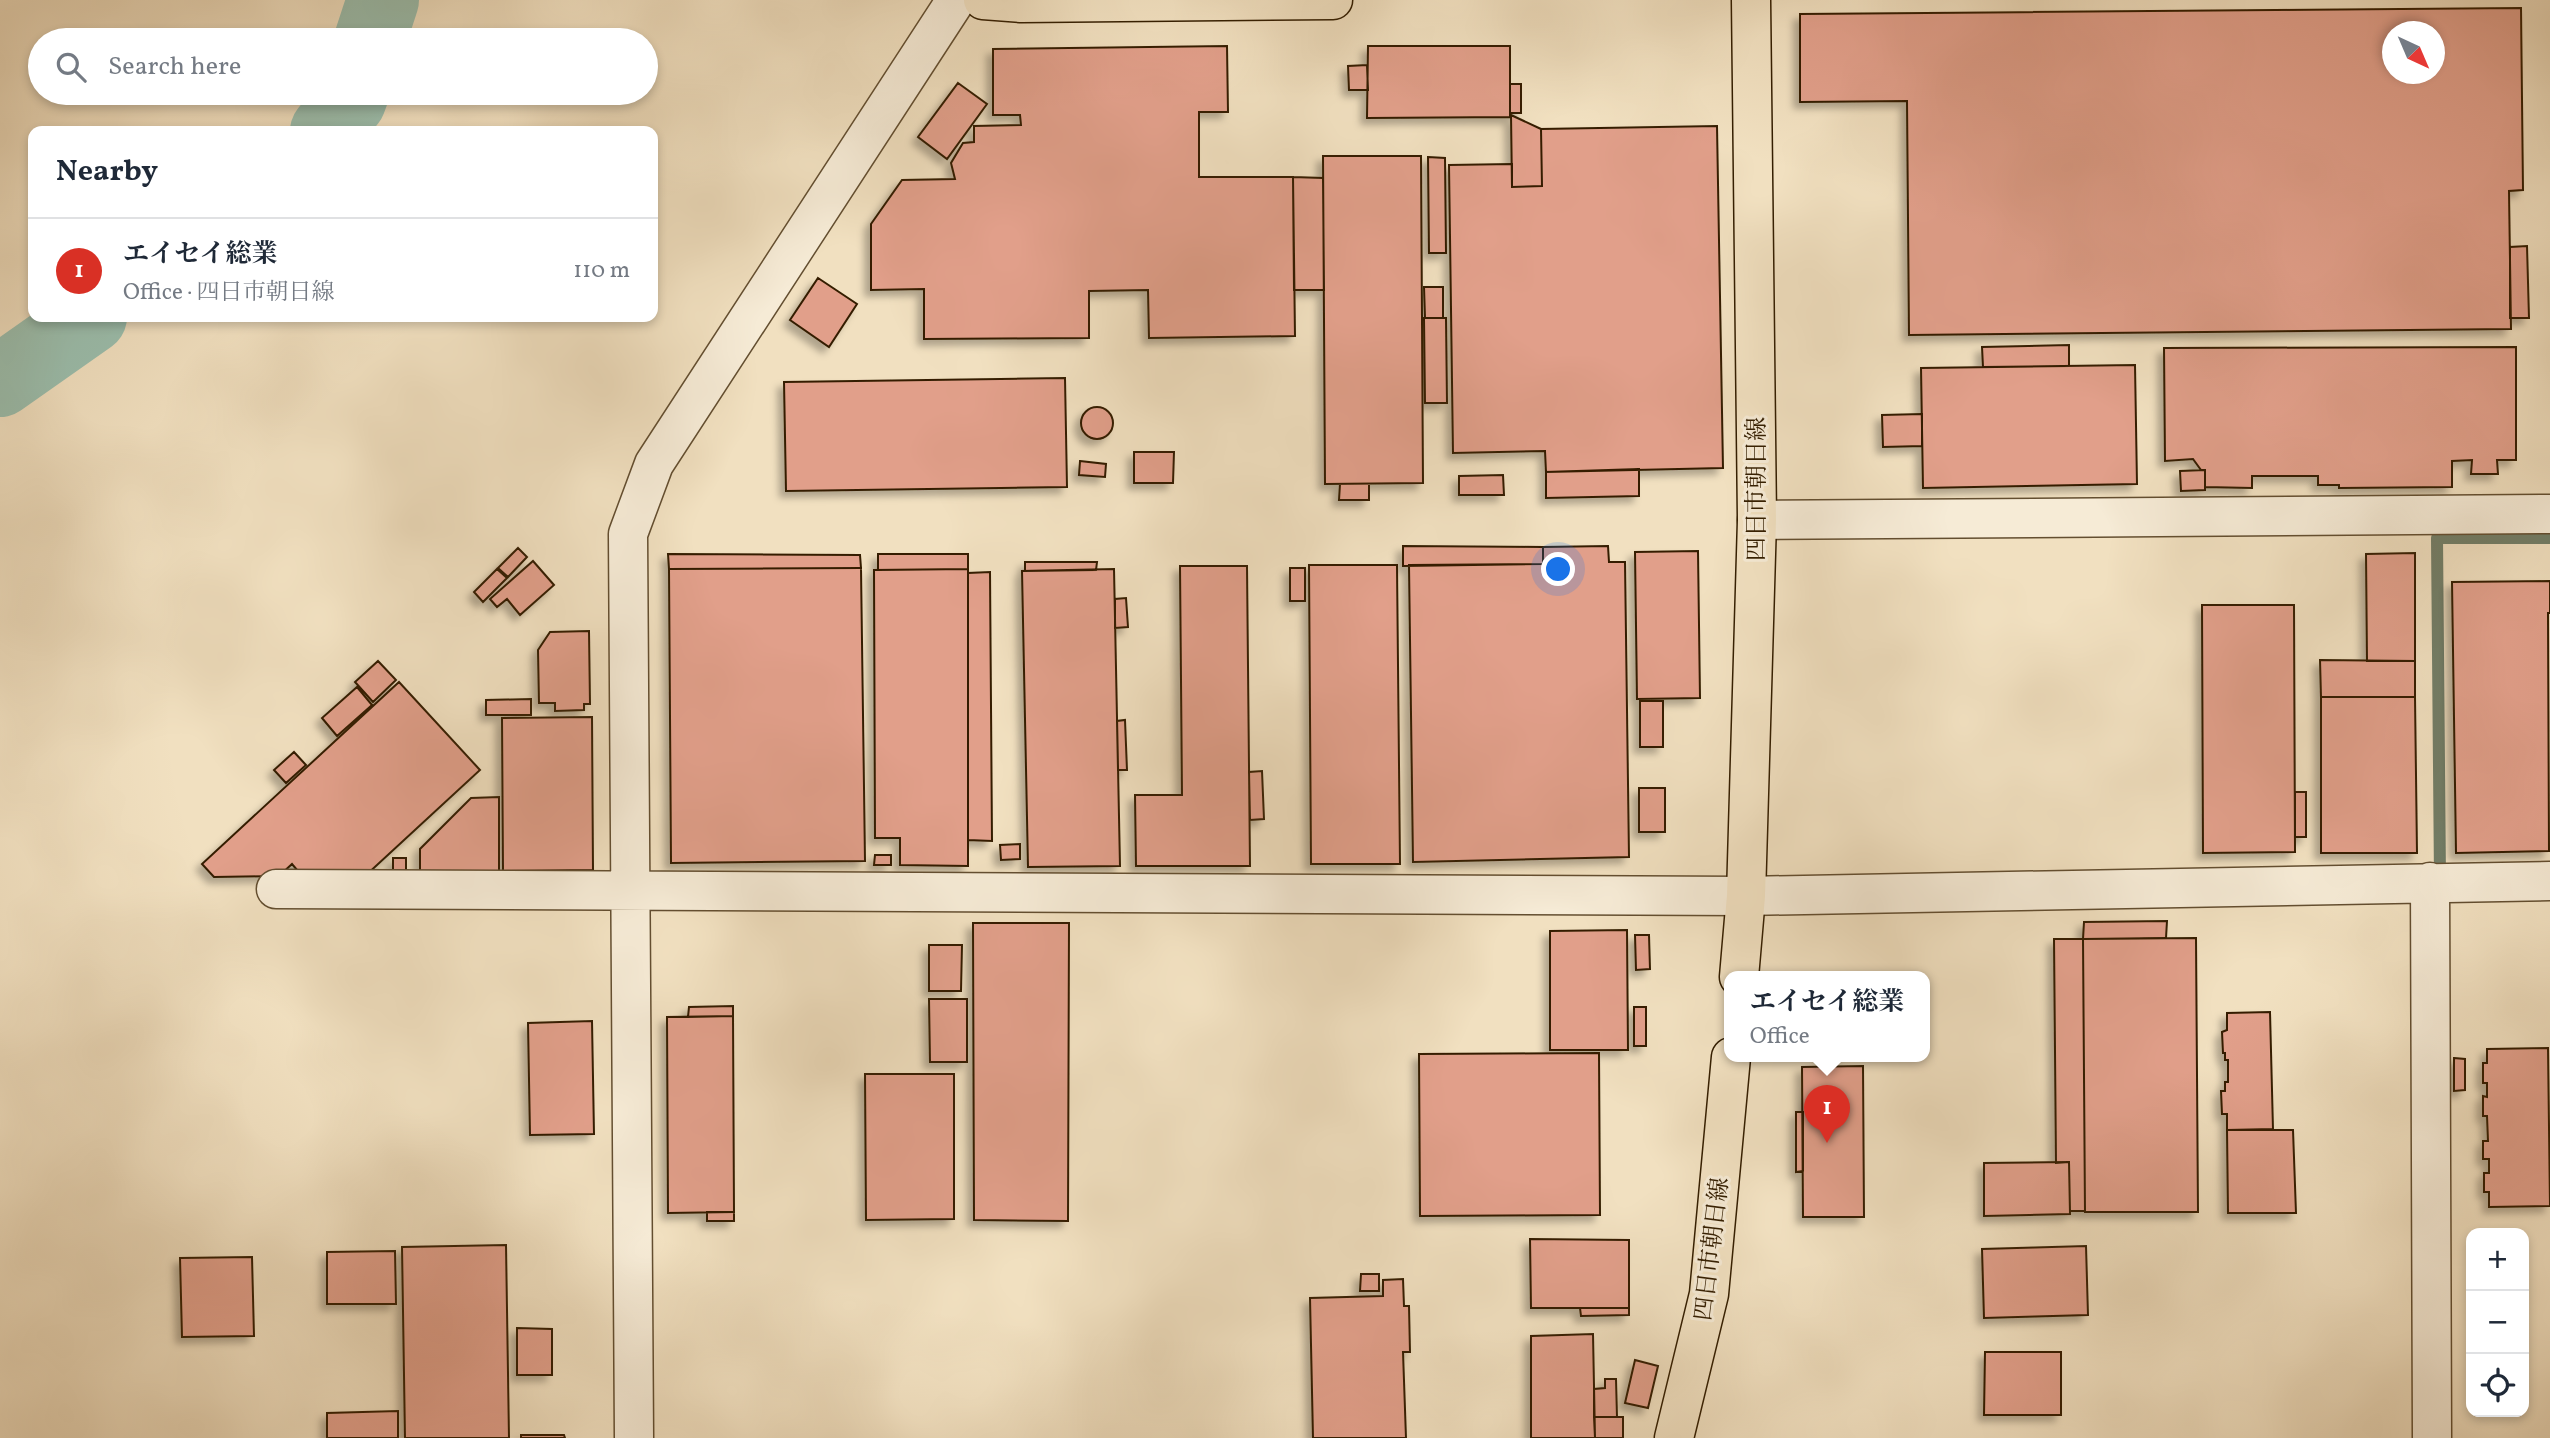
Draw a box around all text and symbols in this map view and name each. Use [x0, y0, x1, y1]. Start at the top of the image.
north arrow [2382, 21, 2445, 84]
search box [28, 28, 658, 105]
icon: search [52, 48, 90, 86]
text: Search here [108, 49, 241, 85]
text: Nearby [56, 151, 158, 193]
text: エイセイ総業 [123, 237, 277, 273]
text: 1 [74, 255, 84, 287]
text: 110 m [573, 255, 630, 287]
text: Office · 四日市朝日線 [123, 277, 335, 309]
street label: 四日市朝日線 [1741, 417, 1775, 561]
your location [1541, 552, 1575, 586]
popup [1724, 971, 1930, 1062]
text: エイセイ総業 [1750, 985, 1904, 1021]
text: Office [1750, 1021, 1810, 1053]
pin: 1 [1804, 1085, 1850, 1143]
street label: 四日市朝日線 [1687, 1176, 1739, 1323]
map controls [2466, 1228, 2529, 1417]
button: + [2466, 1228, 2529, 1291]
button: − [2466, 1291, 2529, 1354]
button: locate [2466, 1354, 2529, 1417]

